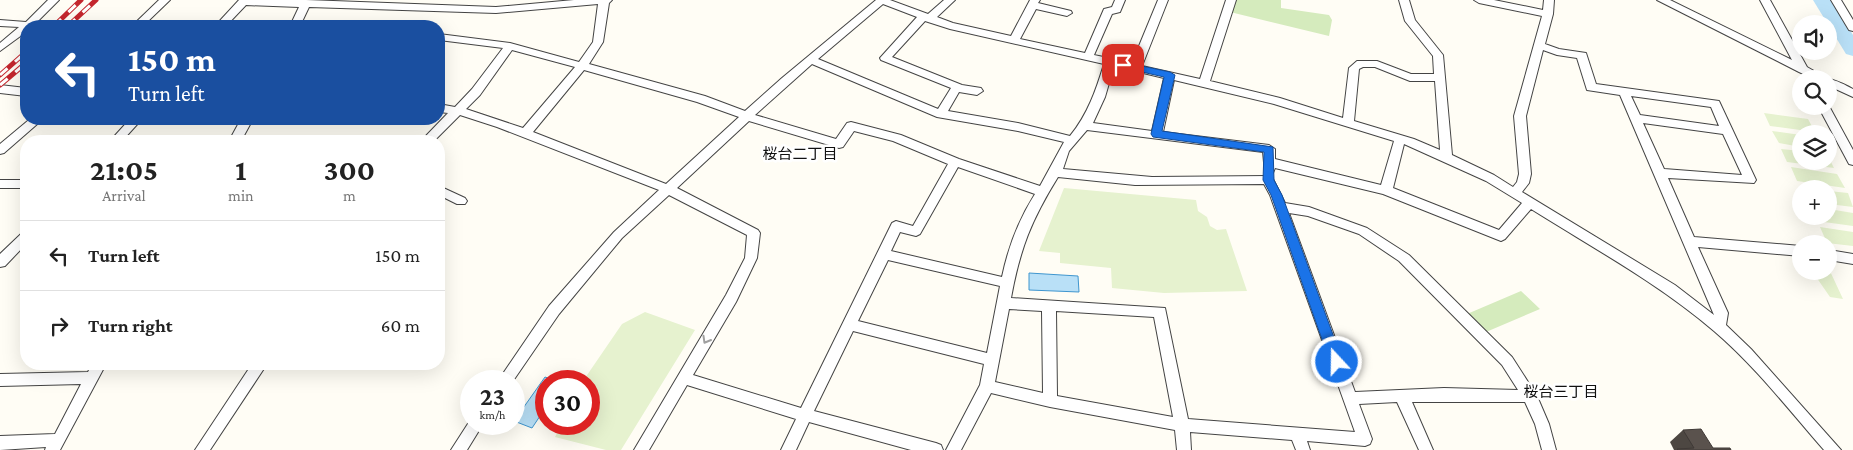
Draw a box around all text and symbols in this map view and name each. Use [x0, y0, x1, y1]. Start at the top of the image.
map controls [1792, 15, 1837, 280]
button: sound [1792, 15, 1837, 60]
icon: left [45, 40, 110, 105]
text: 150 m [128, 40, 216, 79]
pin [1102, 44, 1144, 86]
icon: arrive [1109, 51, 1137, 79]
button: search [1792, 70, 1837, 115]
text: Turn left [128, 81, 205, 106]
button: layers [1792, 125, 1837, 170]
district label: 桜台二丁目 [762, 146, 838, 162]
text: 21:05 [90, 153, 158, 186]
text: 1 [235, 153, 246, 186]
text: 300 [324, 153, 375, 186]
button: + [1792, 180, 1837, 225]
text: Arrival [102, 187, 146, 204]
text: min [228, 187, 254, 204]
text: m [343, 187, 356, 204]
button: − [1792, 235, 1837, 280]
icon: left [45, 242, 73, 270]
text: Turn left [88, 245, 160, 266]
text: 150 m [375, 245, 420, 266]
icon: right [45, 312, 73, 340]
text: Turn right [88, 315, 173, 336]
text: 60 m [381, 315, 420, 336]
one-way arrow [703, 334, 713, 343]
position arrow [1310, 335, 1362, 387]
speed limit sign: 30 [535, 370, 600, 435]
text: 23 [480, 383, 505, 410]
district label: 桜台三丁目 [1523, 384, 1599, 400]
text: km/h [480, 408, 505, 422]

